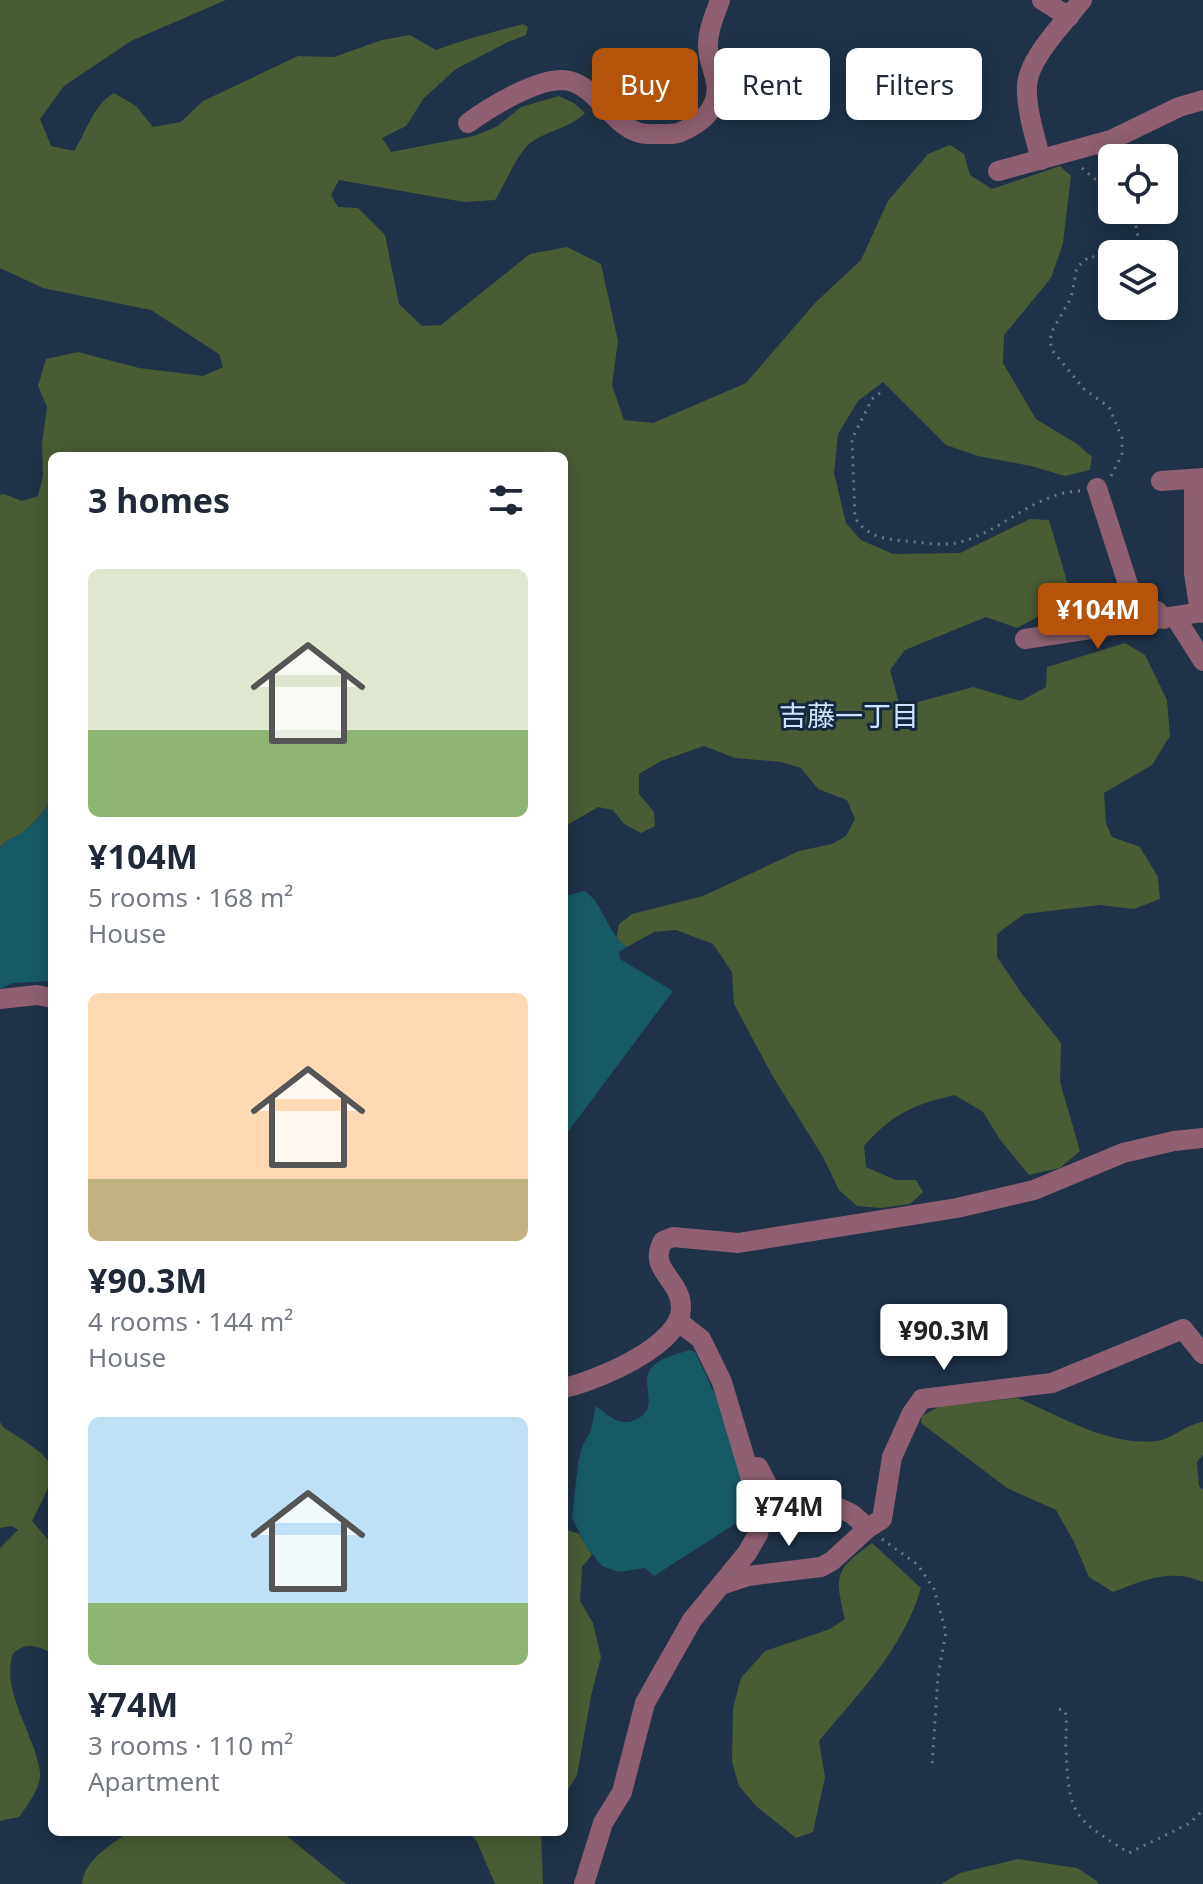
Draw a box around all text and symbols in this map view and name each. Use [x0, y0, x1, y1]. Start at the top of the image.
chip: Buy [592, 48, 698, 120]
chip: Rent [714, 48, 830, 120]
chip: Filters [846, 48, 982, 120]
map controls [1098, 144, 1178, 320]
button: locate [1098, 144, 1178, 224]
button: layers [1098, 240, 1178, 320]
text: 3 homes [88, 477, 230, 523]
icon: filters [484, 478, 528, 522]
pin: ¥104M [1042, 583, 1154, 651]
text: ¥104M [1056, 591, 1140, 627]
icon: home [236, 621, 380, 765]
district label: 吉藤一丁目 [779, 696, 919, 734]
text: ¥104M [88, 833, 198, 879]
text: 5 rooms · 168 m² [88, 879, 293, 915]
text: House [88, 915, 166, 951]
icon: home [236, 1045, 380, 1189]
text: ¥90.3M [88, 1257, 207, 1303]
text: 4 rooms · 144 m² [88, 1303, 293, 1339]
pin: ¥90.3M [879, 1304, 1009, 1372]
text: ¥90.3M [898, 1312, 990, 1348]
text: House [88, 1339, 166, 1375]
icon: home [236, 1469, 380, 1613]
pin: ¥74M [742, 1480, 836, 1548]
text: ¥74M [754, 1488, 824, 1524]
text: ¥74M [88, 1681, 178, 1727]
text: 3 rooms · 110 m² [88, 1727, 293, 1763]
text: Apartment [88, 1763, 220, 1799]

